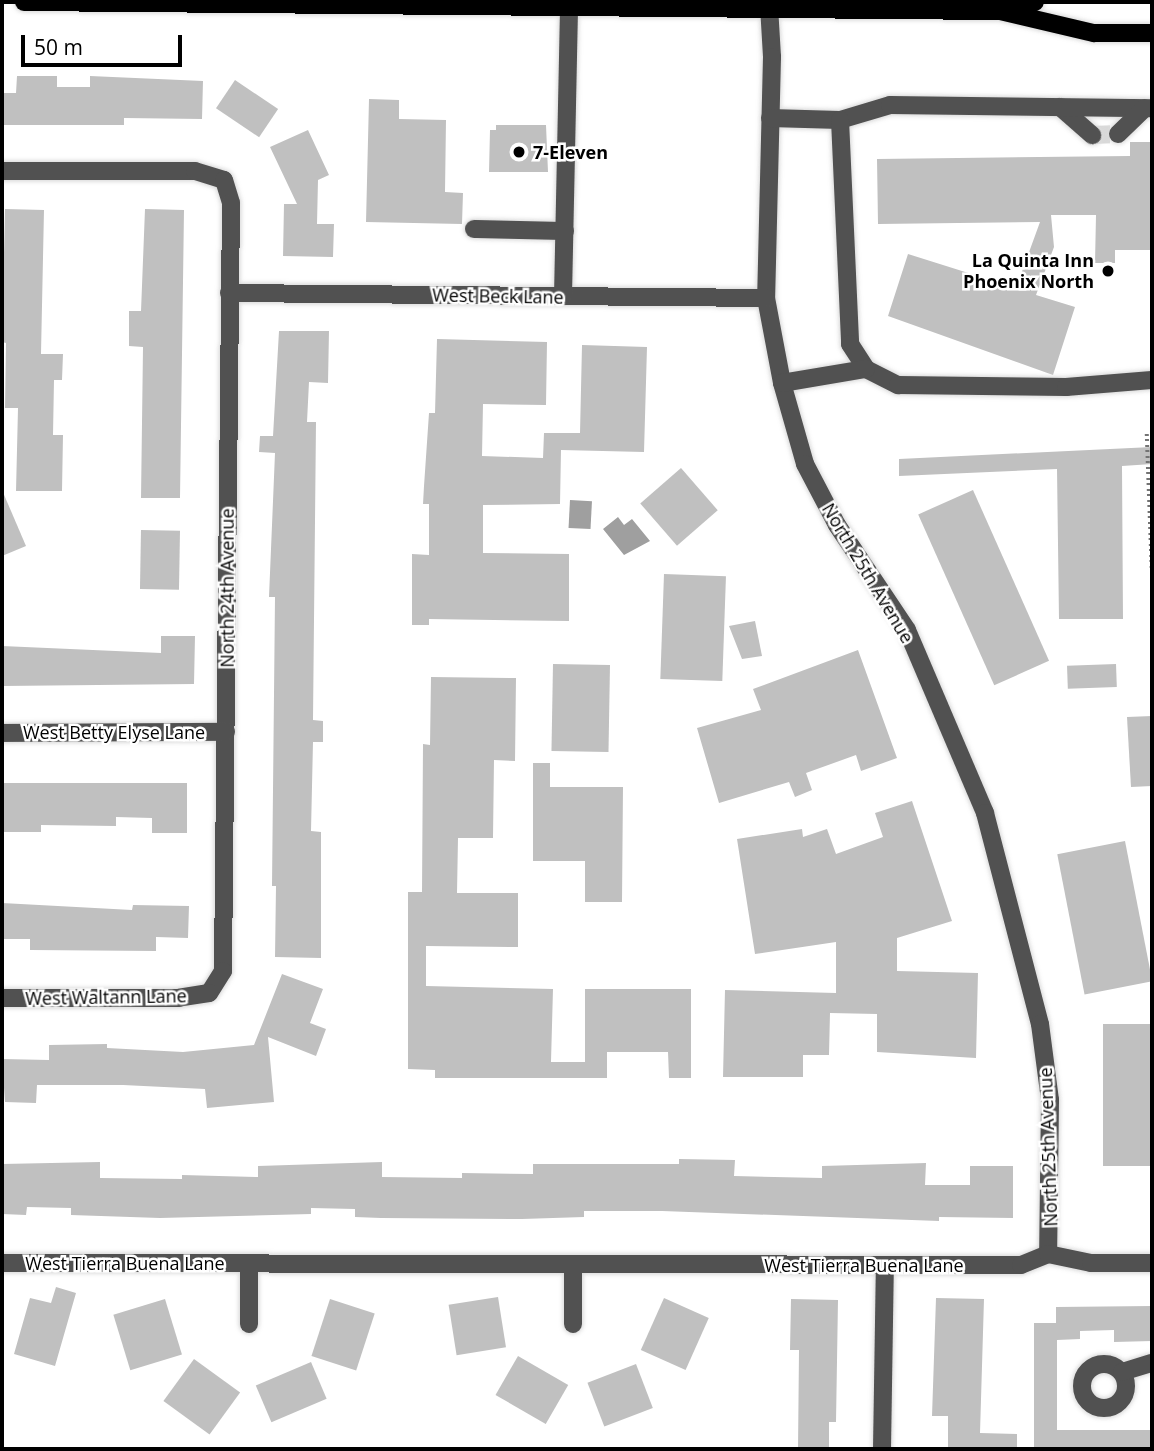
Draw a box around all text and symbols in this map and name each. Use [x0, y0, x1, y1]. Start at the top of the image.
scale bar [24, 21, 186, 65]
text: 50 m [34, 33, 83, 61]
place label: 7-Eleven [533, 141, 608, 163]
marker: 7-Eleven [511, 144, 527, 160]
place label: La Quinta Inn Phoenix North [963, 250, 1094, 292]
marker: La Quinta Inn Phoenix North [1100, 263, 1116, 279]
street label: West Beck Lane [432, 284, 564, 308]
street label: North 25th Avenue [818, 499, 918, 647]
street label: North 24th Avenue [216, 508, 238, 668]
street label: West Betty Elyse Lane [23, 721, 205, 743]
street label: West Waltann Lane [25, 985, 187, 1009]
street label: North 25th Avenue [1034, 1067, 1062, 1227]
street label: West Tierra Buena Lane [25, 1252, 225, 1274]
street label: West Tierra Buena Lane [764, 1254, 964, 1276]

